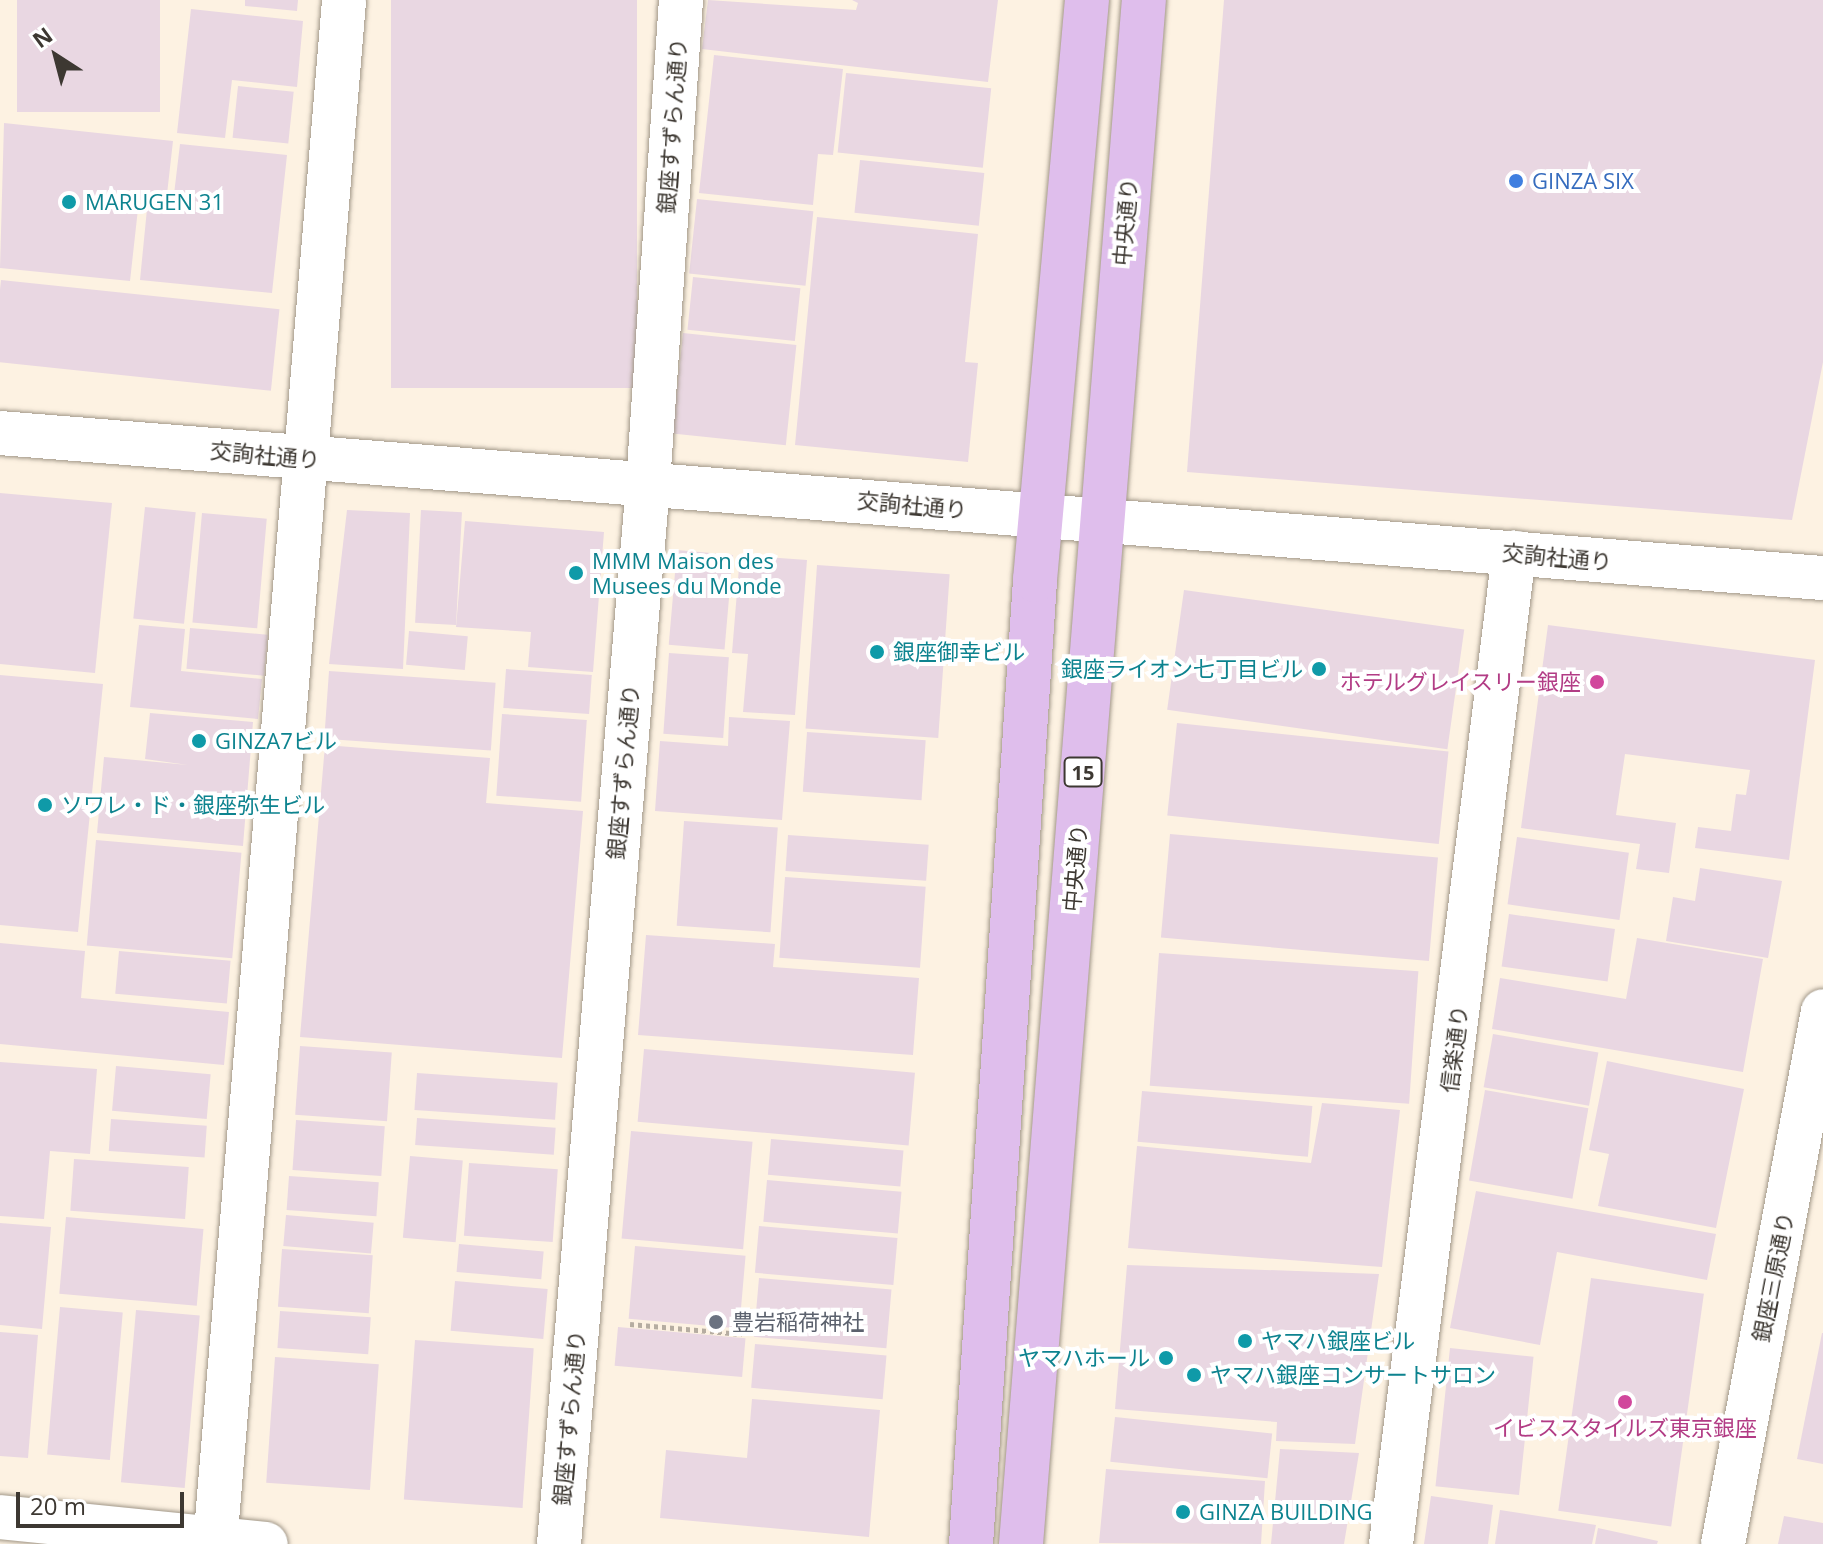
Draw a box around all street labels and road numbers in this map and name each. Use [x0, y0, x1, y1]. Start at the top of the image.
street label: 銀座すずらん通り [653, 37, 691, 215]
street label: 中央通り [1108, 177, 1142, 267]
street label: 交詢社通り [209, 437, 321, 473]
street label: 交詢社通り [856, 487, 968, 523]
street label: 交詢社通り [1501, 539, 1613, 575]
street label: 銀座すずらん通り [602, 683, 644, 861]
road number: 15 [1063, 756, 1103, 788]
street label: 中央通り [1058, 823, 1092, 913]
street label: 信楽通り [1436, 1004, 1472, 1094]
street label: 銀座三原通り [1747, 1210, 1799, 1344]
street label: 銀座すずらん通り [548, 1329, 590, 1507]

